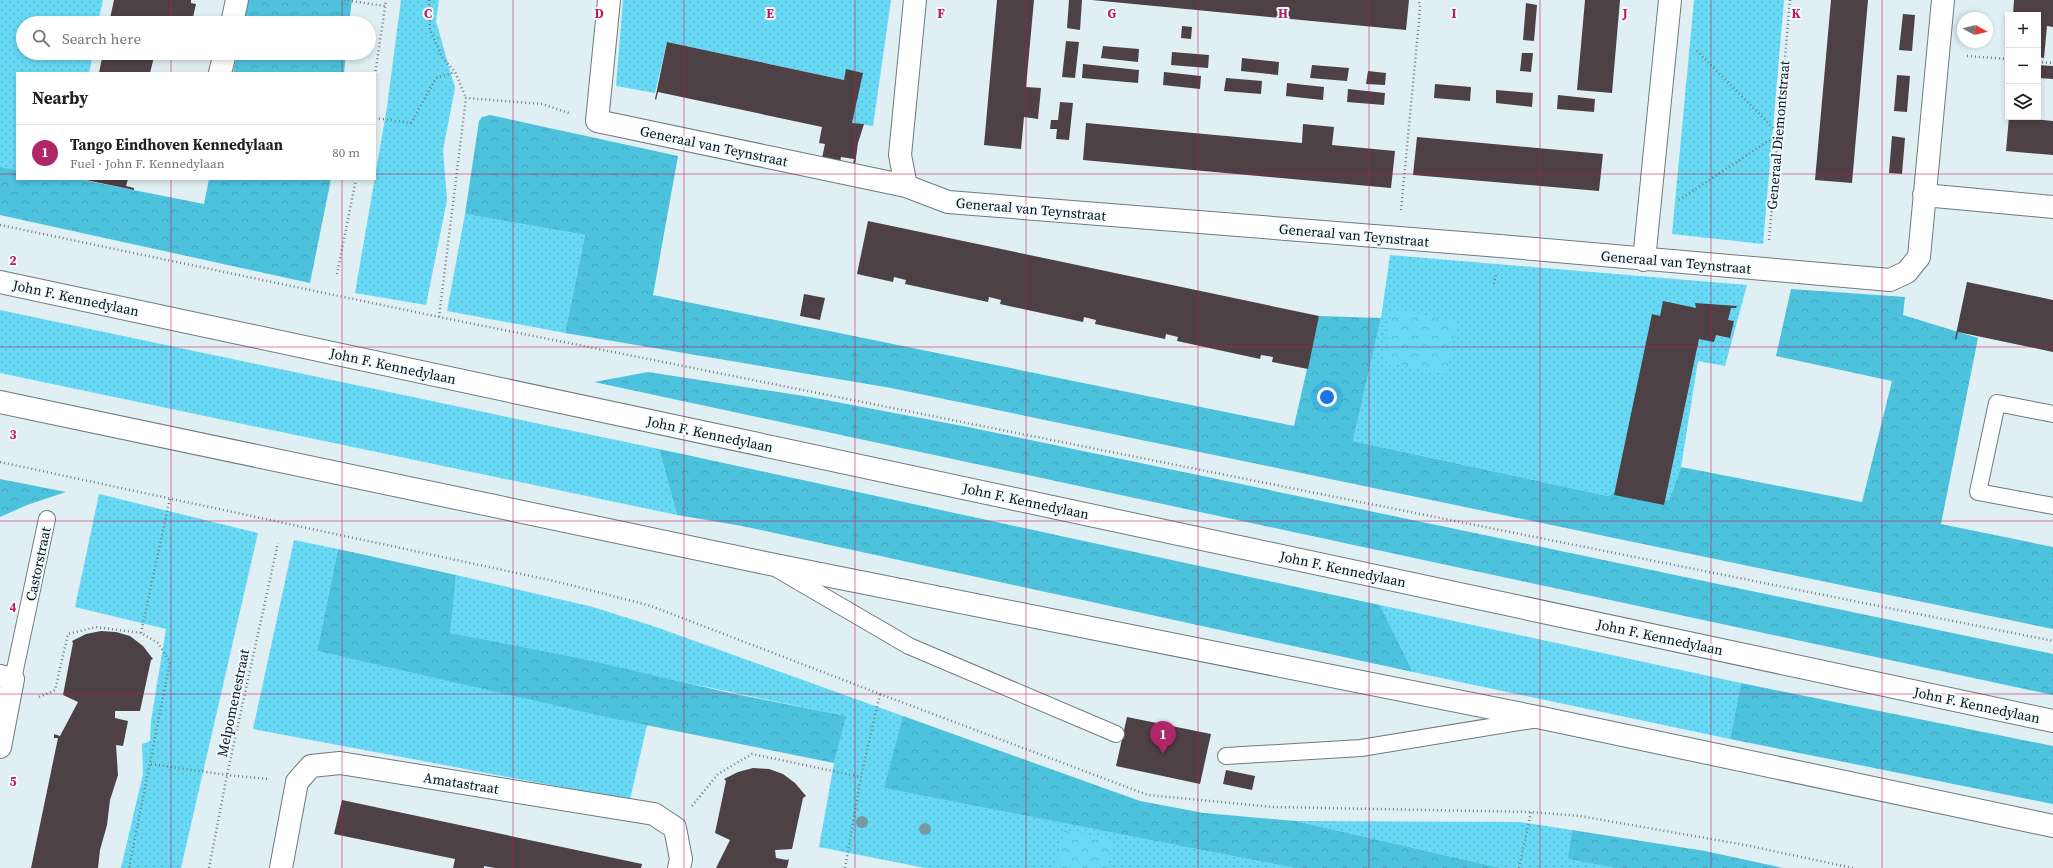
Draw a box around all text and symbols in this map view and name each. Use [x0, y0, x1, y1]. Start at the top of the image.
text: C [424, 5, 432, 22]
text: D [594, 5, 604, 22]
text: E [766, 5, 774, 22]
text: F [937, 5, 945, 22]
text: G [1108, 5, 1117, 22]
text: H [1278, 5, 1288, 22]
text: I [1451, 5, 1457, 22]
text: J [1621, 5, 1628, 22]
text: K [1791, 5, 1801, 22]
north arrow [1957, 12, 1993, 48]
map controls [2005, 12, 2041, 120]
button: + [2005, 12, 2041, 48]
search box [16, 16, 376, 60]
icon: search [30, 27, 52, 49]
text: Search here [62, 28, 141, 49]
button: − [2005, 48, 2041, 84]
street label: Generaal Diemontstraat [1762, 59, 1795, 210]
button: layers [2005, 84, 2041, 120]
text: Nearby [32, 86, 88, 110]
street label: Generaal van Teynstraat [638, 121, 790, 172]
text: Tango Eindhoven Kennedylaan [70, 134, 283, 155]
text: 1 [41, 144, 49, 161]
text: 80 m [332, 144, 360, 161]
text: Fuel · John F. Kennedylaan [70, 155, 225, 172]
street label: Generaal van Teynstraat [955, 192, 1107, 226]
street label: Generaal van Teynstraat [1278, 218, 1430, 252]
street label: Generaal van Teynstraat [1600, 245, 1752, 279]
text: 2 [9, 252, 17, 269]
street label: John F. Kennedylaan [10, 275, 142, 321]
street label: John F. Kennedylaan [327, 343, 459, 389]
your location [1317, 387, 1337, 407]
street label: John F. Kennedylaan [644, 411, 776, 457]
text: 3 [9, 426, 17, 443]
street label: John F. Kennedylaan [960, 478, 1092, 524]
street label: Castorstraat [20, 525, 56, 603]
street label: John F. Kennedylaan [1277, 546, 1409, 592]
text: 4 [9, 599, 17, 616]
street label: John F. Kennedylaan [1594, 614, 1726, 660]
street label: Melpomenestraat [212, 647, 254, 759]
street label: John F. Kennedylaan [1911, 682, 2043, 728]
pin: 1 [1150, 721, 1176, 754]
street label: Amatastraat [422, 767, 500, 799]
text: 5 [9, 773, 17, 790]

